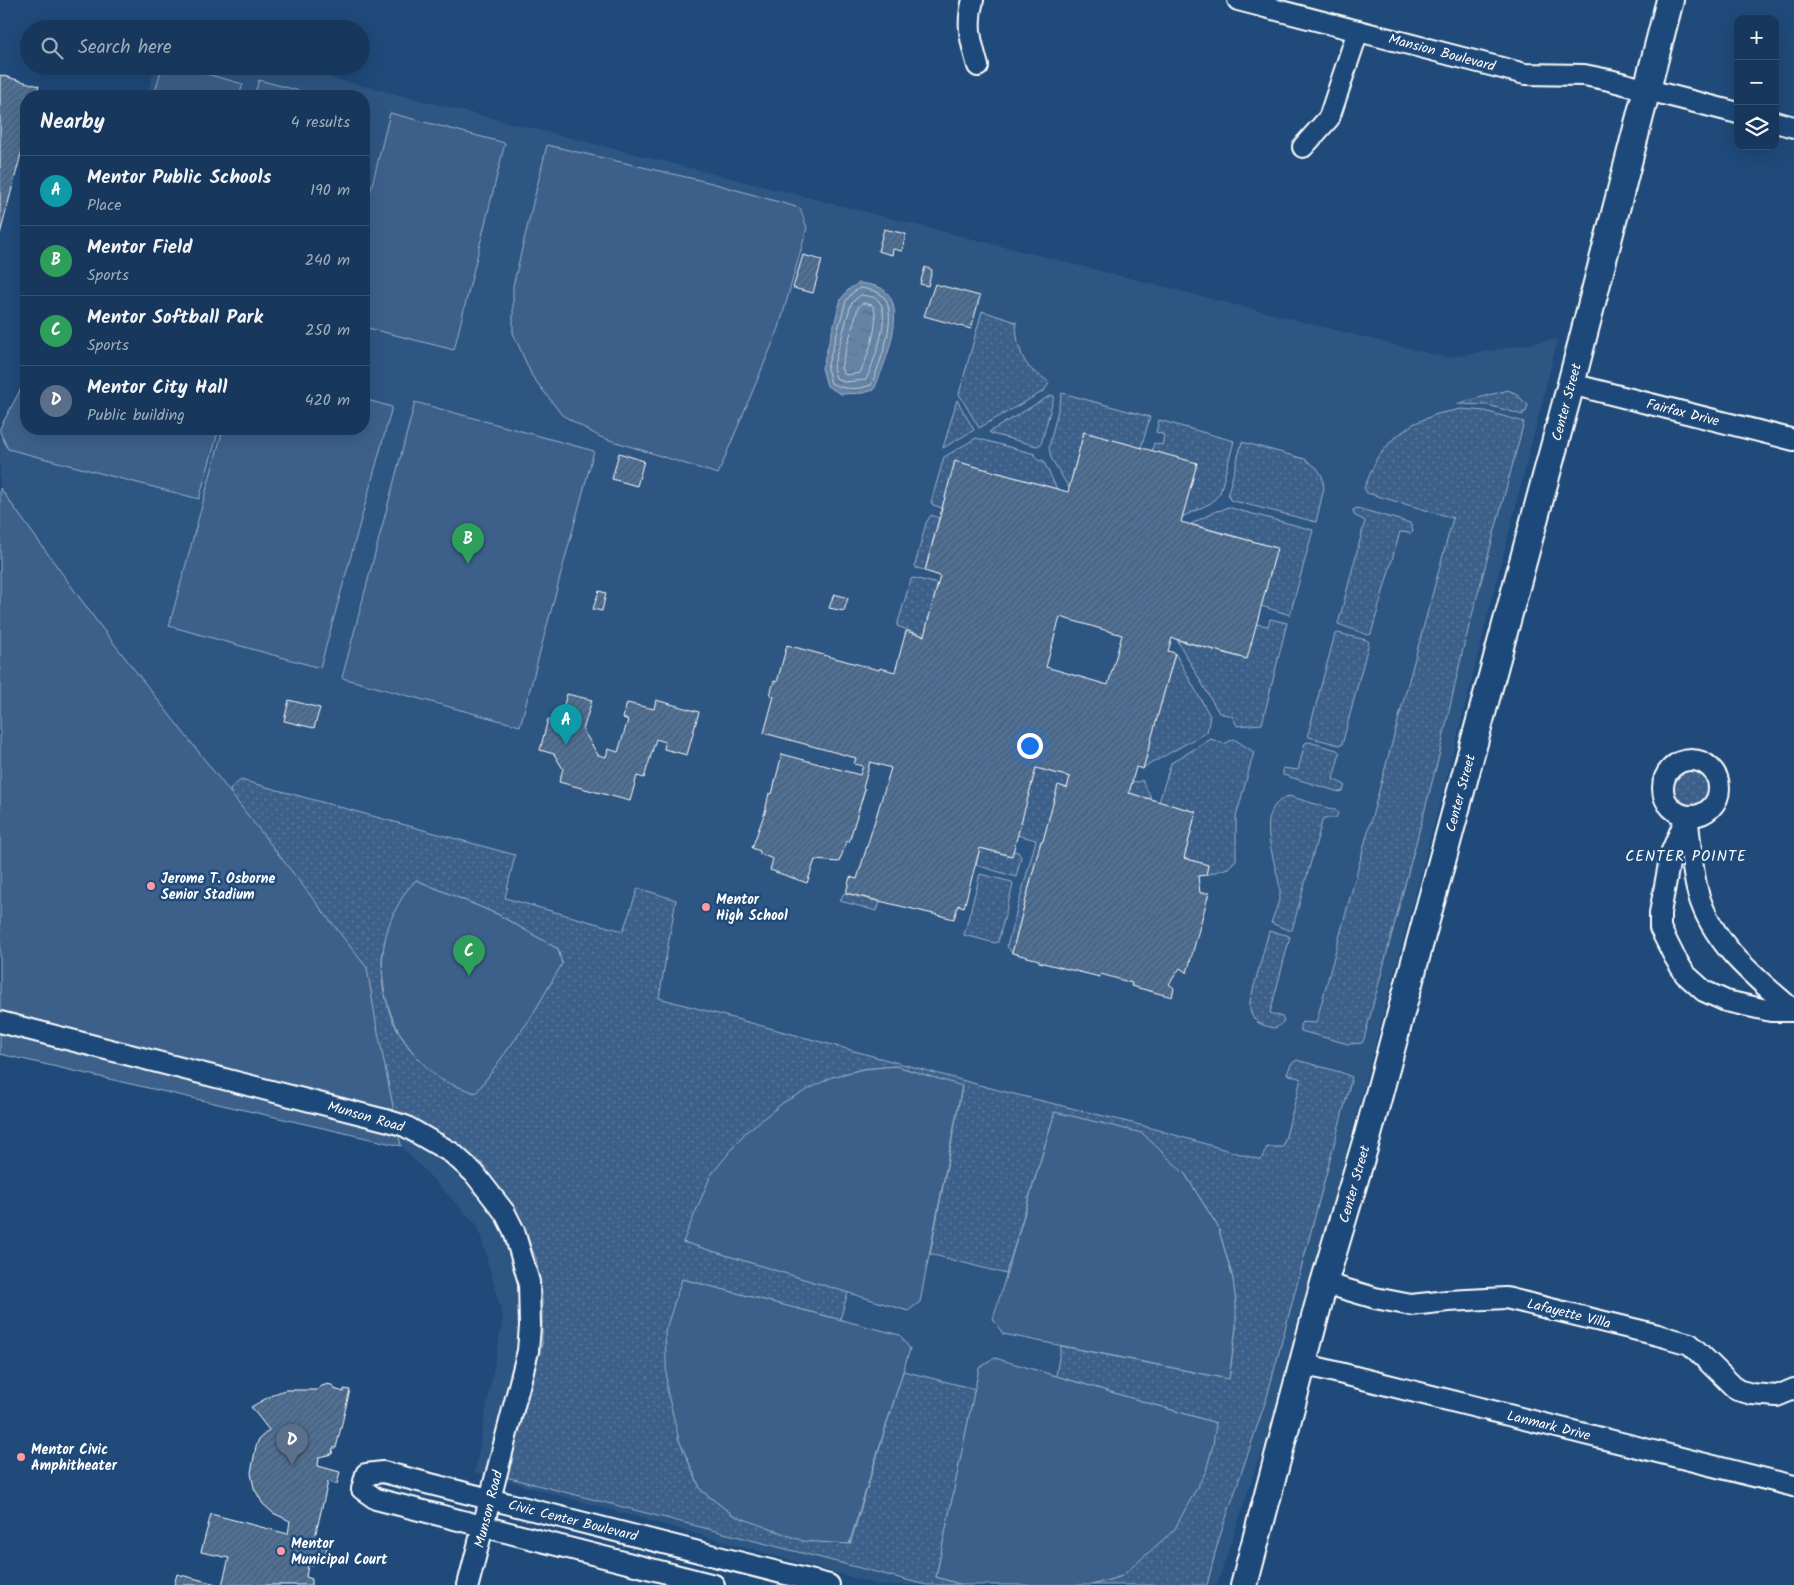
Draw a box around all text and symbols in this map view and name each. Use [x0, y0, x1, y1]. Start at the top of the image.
map controls [1734, 15, 1779, 150]
button: + [1734, 15, 1779, 60]
search box [20, 20, 370, 75]
street label: Mansion Boulevard [1386, 28, 1499, 78]
text: Search here [78, 33, 172, 63]
icon: search [38, 34, 66, 62]
button: − [1734, 60, 1779, 105]
button: layers [1734, 105, 1779, 150]
text: Nearby [40, 106, 105, 139]
text: 4 results [291, 110, 350, 135]
text: Mentor Public Schools [87, 163, 271, 193]
text: A [51, 178, 61, 203]
text: 190 m [310, 178, 350, 203]
text: Place [87, 193, 121, 218]
text: Mentor Field [87, 233, 192, 263]
text: B [51, 248, 61, 273]
text: 240 m [305, 248, 350, 273]
text: Sports [87, 263, 129, 288]
text: Mentor Softball Park [87, 303, 263, 333]
text: C [51, 318, 61, 343]
text: 250 m [305, 318, 350, 343]
text: Sports [87, 333, 129, 358]
street label: Center Street [1546, 360, 1588, 444]
text: Mentor City Hall [87, 373, 227, 403]
text: D [51, 388, 61, 413]
text: 420 m [305, 388, 350, 413]
street label: Fairfax Drive [1644, 393, 1722, 433]
text: Public building [87, 403, 185, 428]
pin: B [452, 523, 484, 564]
pin: A [550, 704, 582, 745]
your location [1017, 733, 1043, 759]
street label: Center Street [1440, 751, 1482, 835]
district label: CENTER POINTE [1625, 845, 1747, 869]
place label: Jerome T. Osborne Senior Stadium [161, 868, 275, 906]
marker: Jerome T. Osborne Senior Stadium [145, 880, 157, 892]
place label: Mentor High School [716, 889, 788, 927]
marker: Mentor High School [700, 901, 712, 913]
pin: C [453, 935, 485, 976]
street label: Munson Road [325, 1096, 408, 1139]
street label: Center Street [1333, 1142, 1377, 1226]
street label: Lafayette Villa [1524, 1293, 1613, 1335]
street label: Lanmark Drive [1505, 1405, 1594, 1447]
pin: D [276, 1424, 308, 1465]
place label: Mentor Civic Amphitheater [31, 1439, 118, 1477]
marker: Mentor Civic Amphitheater [15, 1451, 27, 1463]
street label: Munson Road [469, 1467, 509, 1550]
street label: Civic Center Boulevard [506, 1494, 641, 1548]
place label: Mentor Municipal Court [291, 1533, 388, 1571]
marker: Mentor Municipal Court [275, 1545, 287, 1557]

